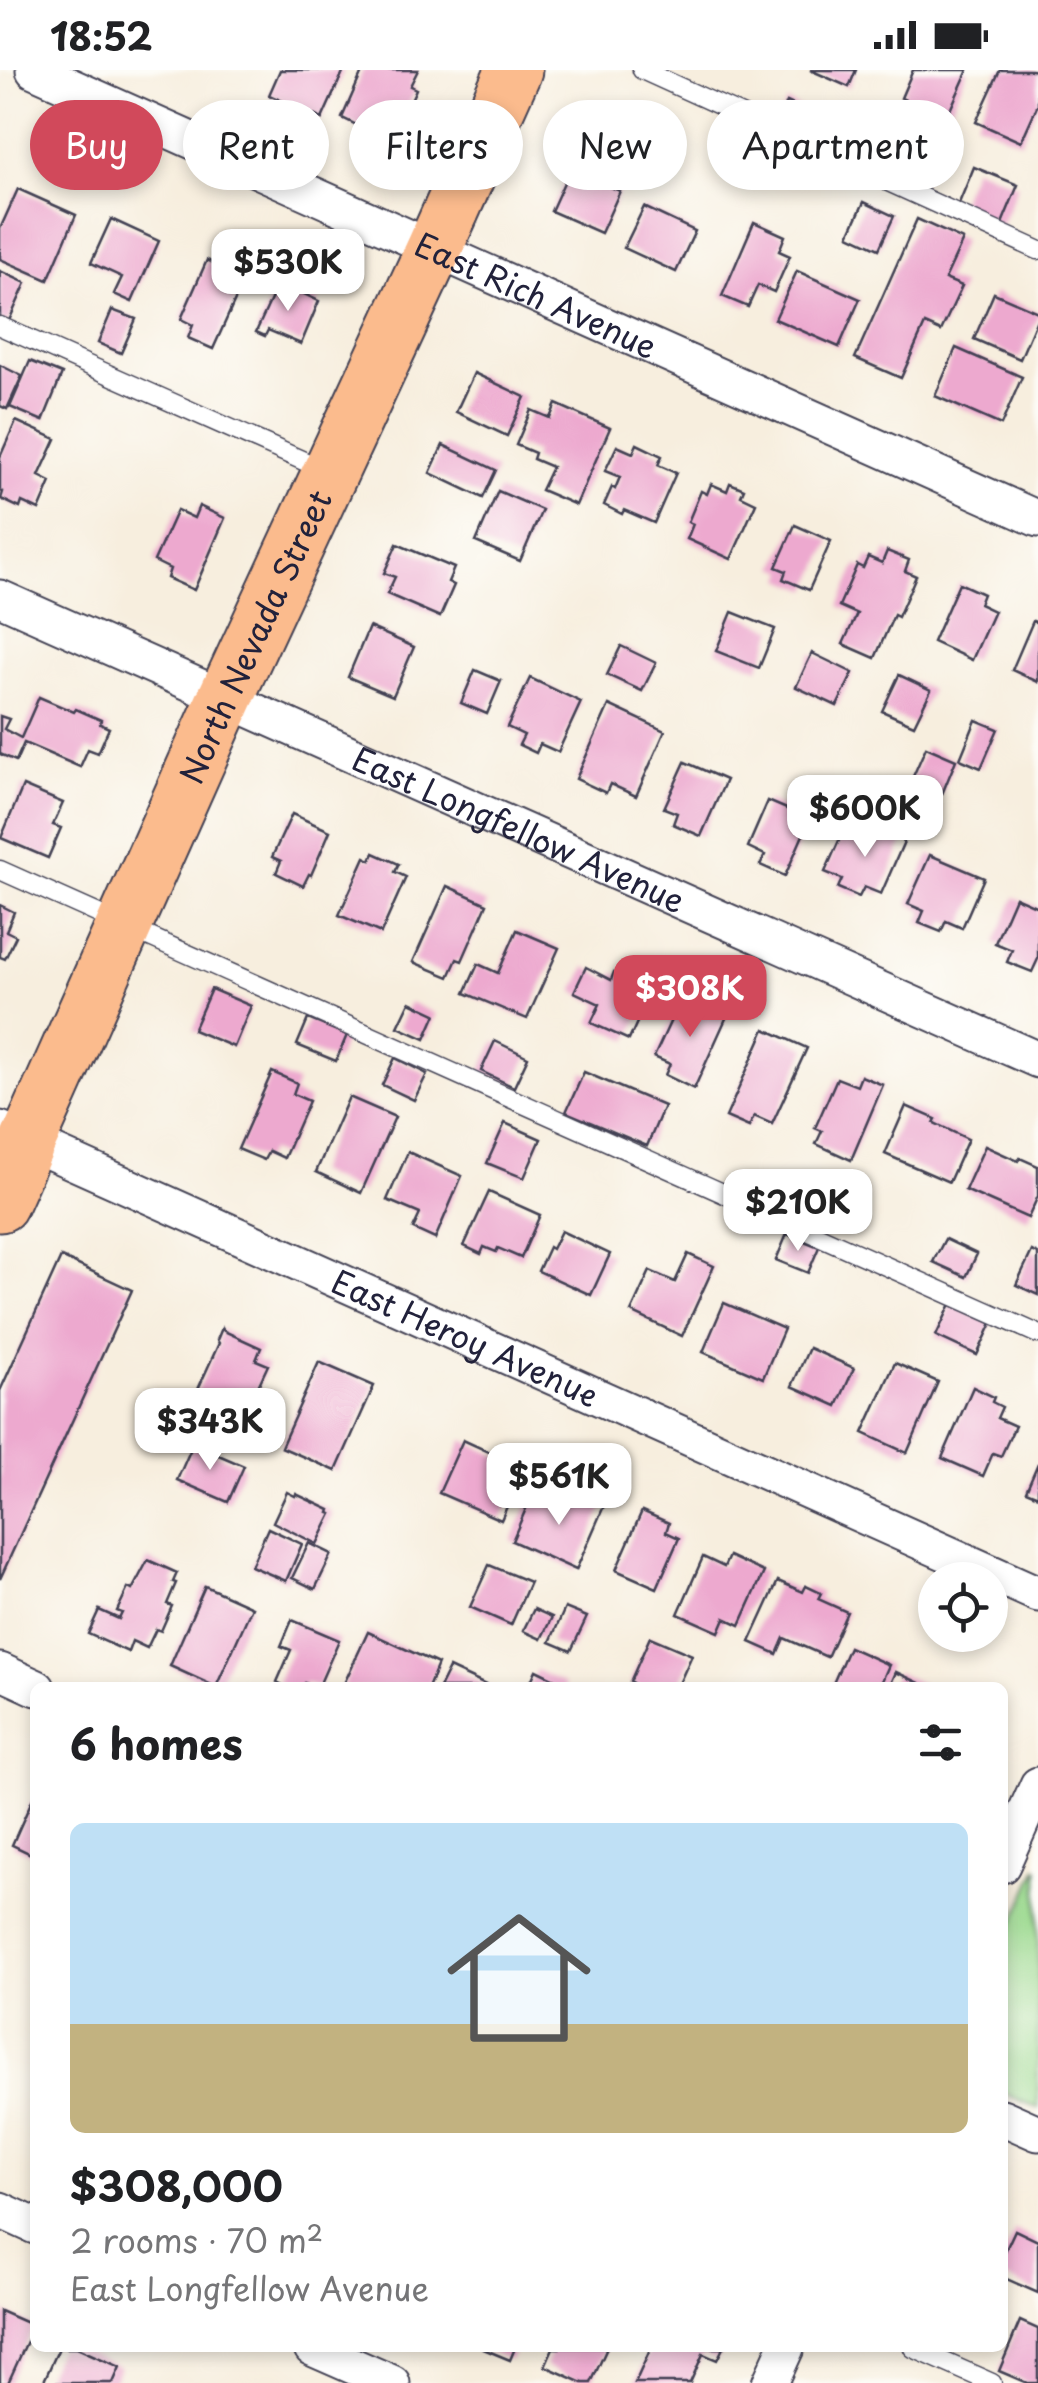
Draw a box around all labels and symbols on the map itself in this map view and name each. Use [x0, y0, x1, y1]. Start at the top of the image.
street label: East Rich Avenue [407, 219, 665, 370]
pin: $530K [218, 229, 358, 314]
street label: North Nevada Street [166, 482, 343, 791]
street label: East Longfellow Avenue [345, 734, 693, 924]
pin: $600K [795, 775, 935, 860]
pin: $308K [620, 955, 760, 1040]
pin: $210K [728, 1169, 868, 1254]
street label: East Heroy Avenue [324, 1257, 606, 1418]
pin: $343K [140, 1388, 280, 1473]
pin: $561K [489, 1443, 629, 1528]

